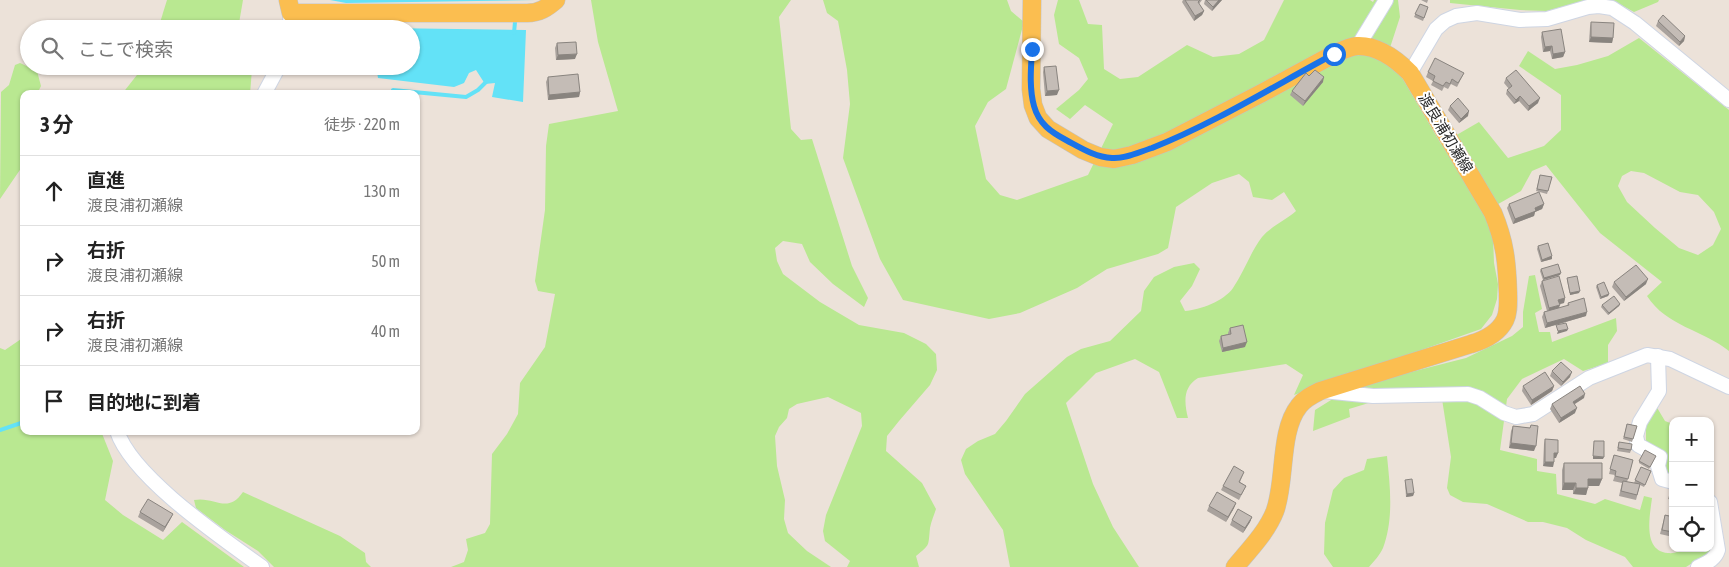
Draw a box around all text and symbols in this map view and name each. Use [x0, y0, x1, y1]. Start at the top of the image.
search box [20, 20, 420, 75]
icon: search [38, 34, 66, 62]
text: ここで検索 [78, 38, 173, 60]
route end [1021, 38, 1044, 61]
route start [1323, 43, 1346, 66]
street label: 渡良浦初瀬線 [1416, 90, 1476, 176]
text: 3 分 [40, 112, 74, 136]
text: 徒歩 · 220 m [324, 115, 400, 133]
text: 直進 [87, 169, 125, 191]
icon: ahead [40, 177, 68, 205]
text: 130 m [364, 182, 400, 200]
text: 渡良浦初瀬線 [87, 196, 183, 214]
text: 右折 [87, 239, 125, 261]
icon: right [40, 247, 68, 275]
text: 50 m [371, 252, 400, 270]
text: 渡良浦初瀬線 [87, 266, 183, 284]
text: 右折 [87, 309, 125, 331]
icon: right [40, 317, 68, 345]
text: 40 m [371, 322, 400, 340]
text: 渡良浦初瀬線 [87, 336, 183, 354]
icon: arrive [40, 387, 68, 415]
text: 目的地に到着 [87, 391, 201, 413]
map controls [1669, 417, 1714, 552]
button: + [1669, 417, 1714, 462]
button: − [1669, 462, 1714, 507]
button: locate [1669, 507, 1714, 552]

